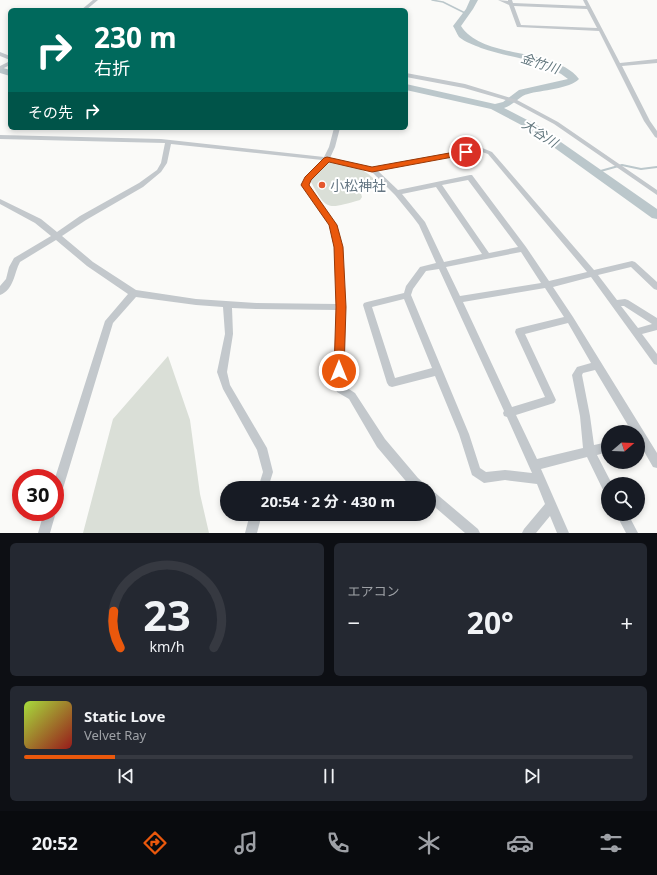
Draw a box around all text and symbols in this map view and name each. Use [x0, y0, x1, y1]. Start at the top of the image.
text: 230 m [94, 18, 177, 56]
icon: right [28, 24, 80, 76]
water label: 金竹川 [519, 48, 563, 78]
text: 右折 [94, 56, 130, 80]
icon: right [81, 100, 103, 122]
text: その先 [28, 102, 73, 122]
water label: 大谷川 [519, 115, 563, 152]
pin [449, 135, 483, 169]
icon: arrive [455, 141, 477, 163]
place label: 小松神社 [330, 176, 386, 195]
marker: 小松神社 [317, 180, 327, 190]
position arrow [318, 350, 360, 392]
north arrow [601, 425, 645, 469]
map controls [601, 425, 645, 521]
speed limit sign: 30 [12, 469, 64, 521]
button: search [601, 477, 645, 521]
text: 20:54 · 2 分 · 430 m [261, 491, 395, 511]
text: エアコン [348, 582, 400, 600]
text: 23 [143, 586, 191, 642]
text: 20° [467, 602, 514, 643]
text: − [348, 607, 360, 637]
text: + [620, 607, 633, 637]
text: km/h [149, 636, 184, 655]
text: Static Love [84, 706, 165, 726]
text: Velvet Ray [84, 726, 146, 744]
icon: previous [115, 765, 137, 787]
icon: pause [318, 765, 340, 787]
icon: next [521, 765, 543, 787]
icon: directions [141, 829, 169, 857]
icon: music [232, 829, 260, 857]
icon: phone [324, 829, 352, 857]
icon: climate [415, 829, 443, 857]
icon: car [506, 829, 534, 857]
icon: filters [597, 829, 625, 857]
text: 20:52 [32, 831, 78, 855]

